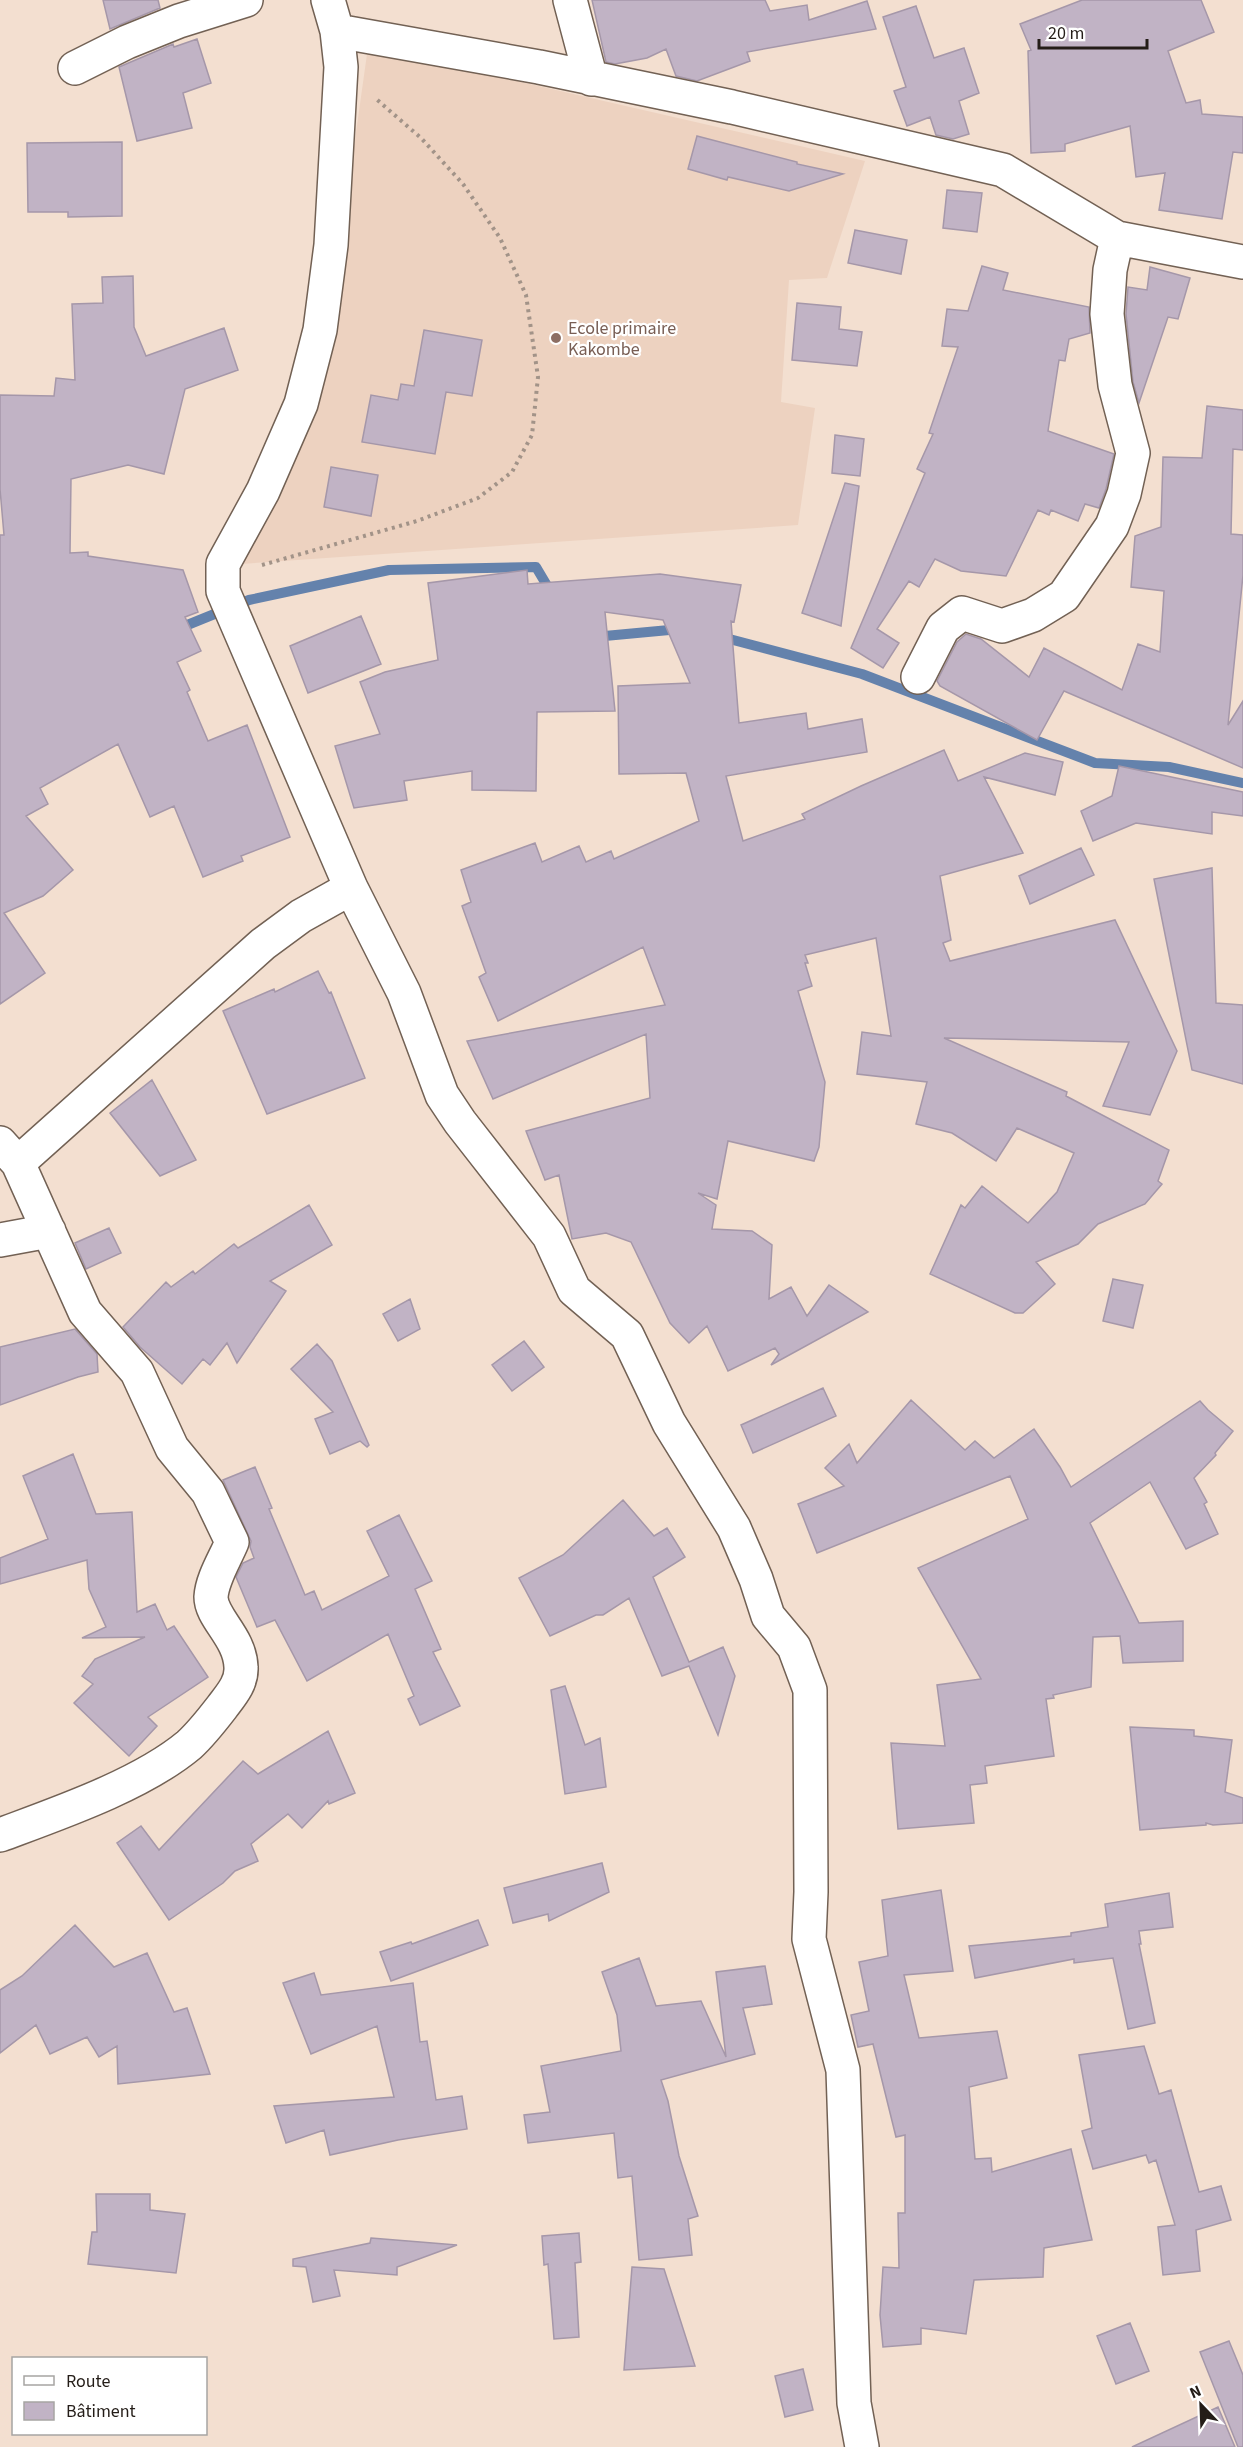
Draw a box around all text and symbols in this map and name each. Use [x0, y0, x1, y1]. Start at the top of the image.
scale bar [1039, 12, 1147, 50]
text: 20 m [1048, 21, 1084, 46]
place label: Ecole primaire Kakombe [568, 316, 676, 362]
marker: Ecole primaire Kakombe [549, 331, 563, 345]
legend [12, 2357, 207, 2435]
text: Route [66, 2369, 110, 2394]
north arrow [1171, 2375, 1231, 2435]
text: N [1186, 2380, 1205, 2404]
text: Bâtiment [66, 2399, 136, 2424]

